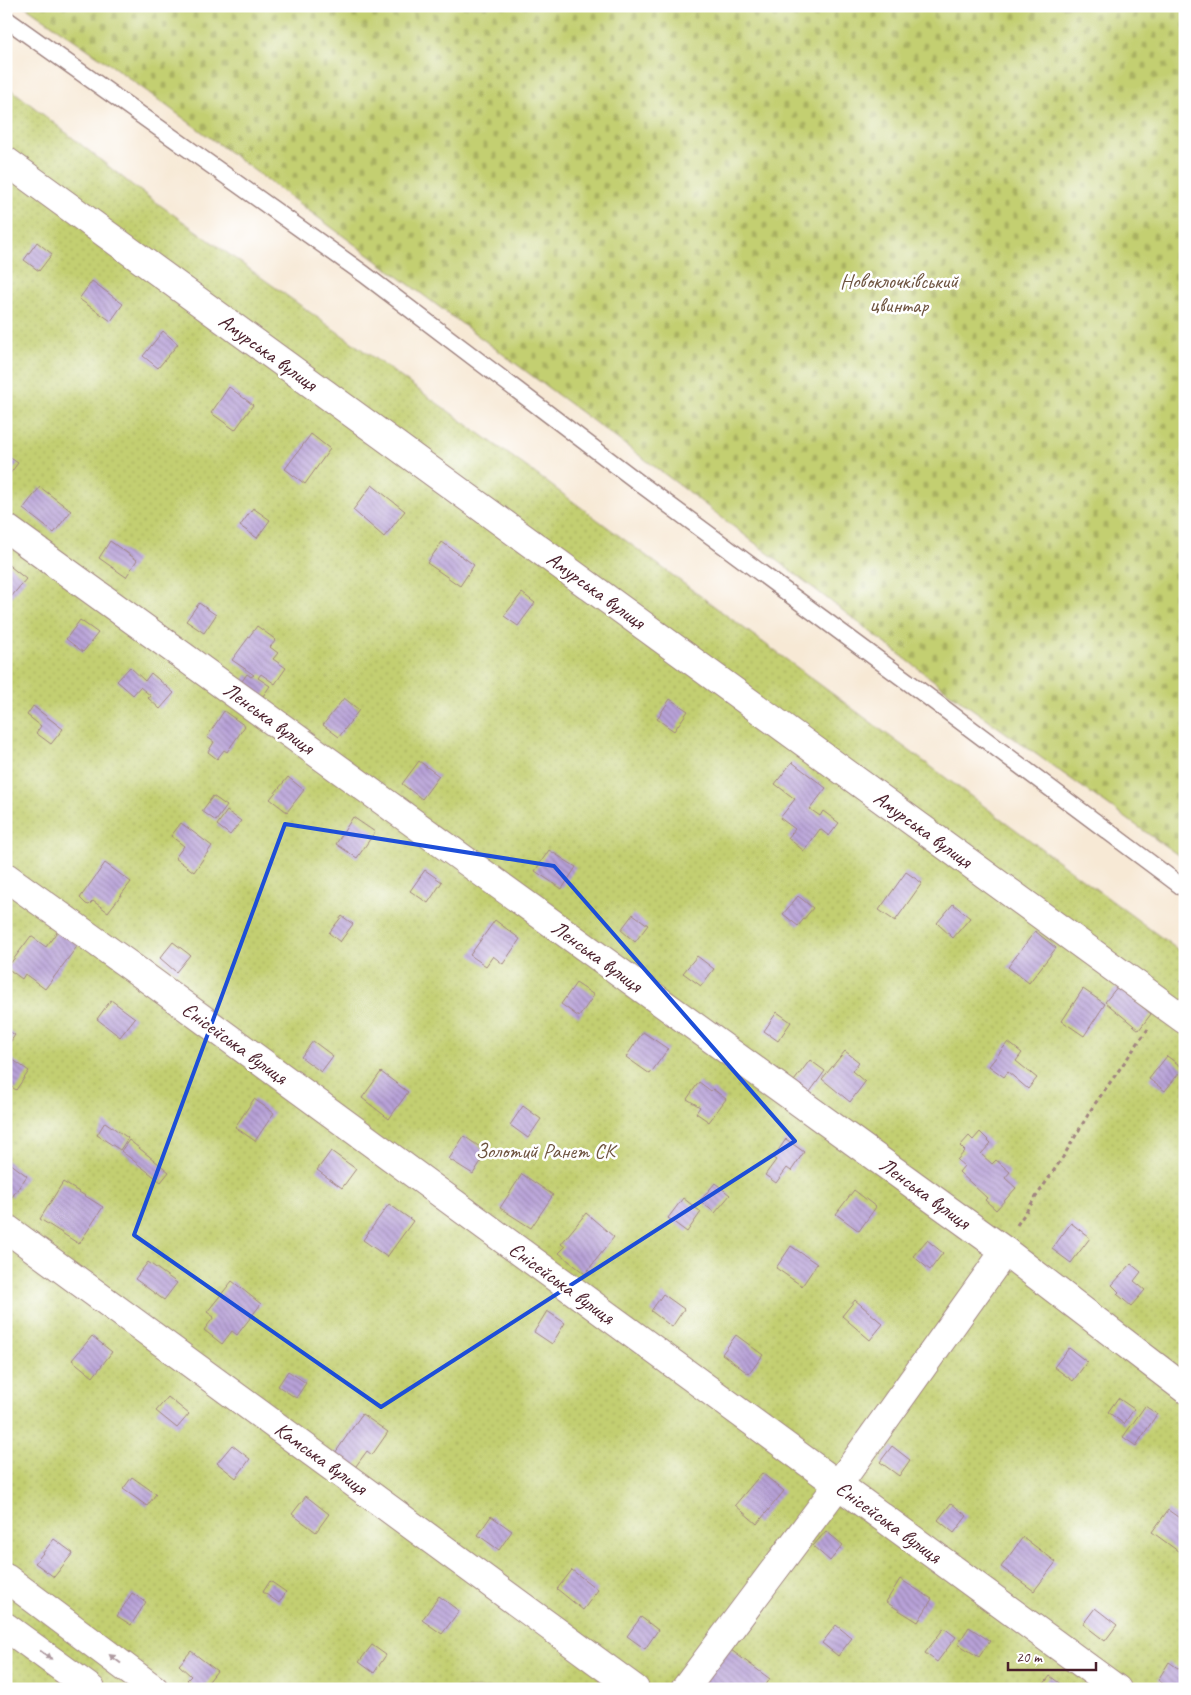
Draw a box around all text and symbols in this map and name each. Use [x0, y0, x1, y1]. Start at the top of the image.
park label: Новоклочківський цвинтар [840, 268, 959, 318]
street label: Амурська вулиця [214, 308, 323, 397]
street label: Амурська вулиця [542, 546, 651, 635]
street label: Ленська вулиця [219, 676, 321, 760]
street label: Амурська вулиця [869, 785, 978, 874]
street label: Ленська вулиця [547, 914, 649, 998]
street label: Єнісейська вулиця [177, 996, 294, 1091]
park label: Золотий Ранет СК [475, 1138, 618, 1164]
street label: Ленська вулиця [875, 1151, 977, 1235]
street label: Єнісейська вулиця [504, 1236, 621, 1331]
street label: Камська вулиця [270, 1416, 373, 1501]
street label: Єнісейська вулиця [831, 1475, 948, 1570]
scale bar [1008, 1640, 1096, 1672]
text: 20 m [1016, 1648, 1043, 1667]
one-way arrow [39, 1650, 53, 1660]
one-way arrow [109, 1654, 122, 1665]

